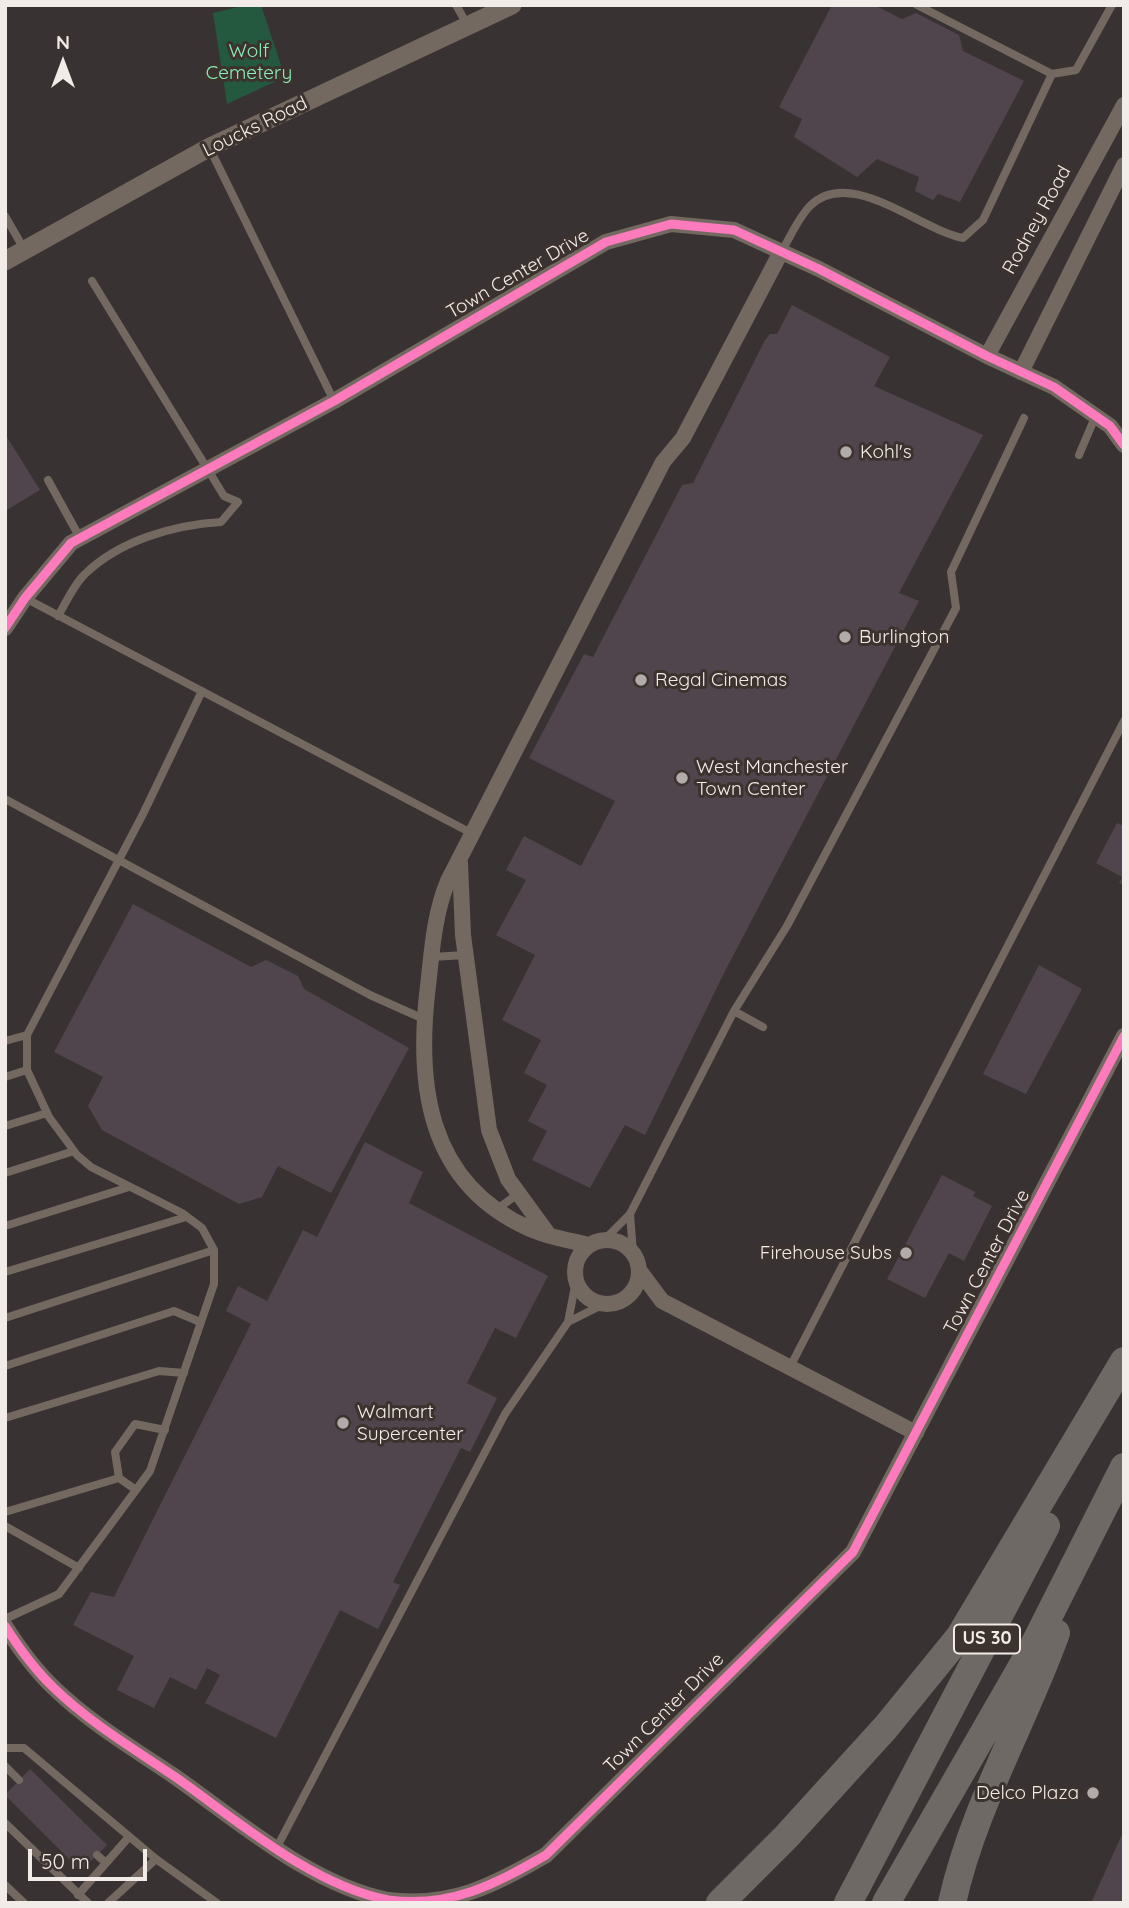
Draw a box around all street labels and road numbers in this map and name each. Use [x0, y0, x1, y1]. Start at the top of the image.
street label: Loucks Road [199, 92, 311, 162]
street label: Rodney Road [998, 162, 1076, 278]
street label: Town Center Drive [443, 224, 593, 324]
street label: Town Center Drive [939, 1186, 1035, 1338]
road number: US 30 [954, 1624, 1020, 1654]
street label: Town Center Drive [599, 1648, 729, 1778]

